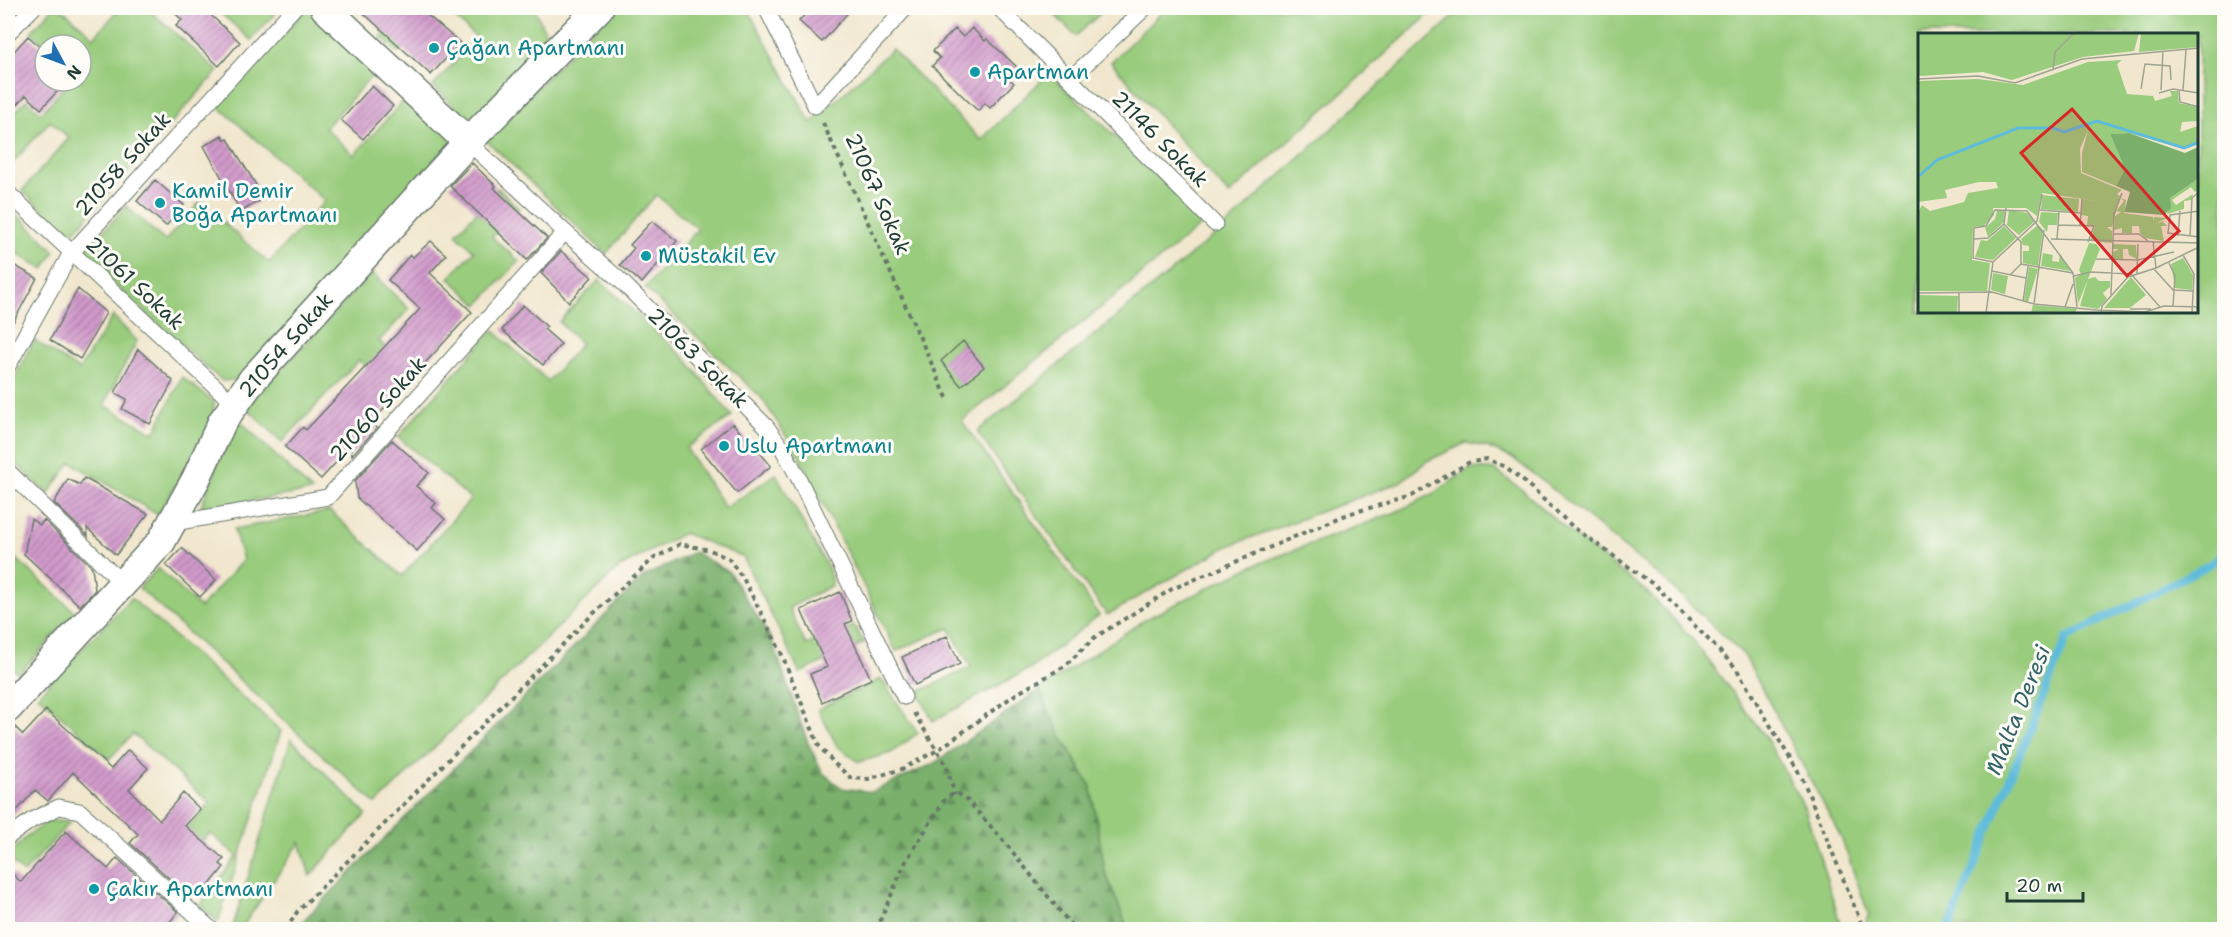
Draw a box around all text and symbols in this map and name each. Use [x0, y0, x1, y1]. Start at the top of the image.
north arrow [33, 33, 93, 93]
inset map [1918, 33, 2199, 314]
place label: Çağan Apartmanı [446, 34, 625, 62]
marker: Çağan Apartmanı [427, 41, 441, 55]
place label: Apartman [987, 58, 1089, 86]
text: N [62, 61, 86, 84]
marker: Apartman [968, 65, 982, 79]
street label: 21146 Sokak [1105, 84, 1215, 194]
street label: 21058 Sokak [69, 106, 177, 222]
street label: 21067 Sokak [839, 129, 917, 259]
place label: Kamil Demir Boğa Apartmanı [172, 177, 338, 229]
marker: Kamil Demir Boğa Apartmanı [153, 196, 167, 210]
street label: 21061 Sokak [79, 230, 191, 336]
place label: Müstakil Ev [658, 242, 776, 270]
marker: Müstakil Ev [639, 249, 653, 263]
street label: 21054 Sokak [232, 286, 340, 404]
street label: 21063 Sokak [641, 301, 755, 415]
street label: 21060 Sokak [323, 350, 433, 468]
place label: Uslu Apartmanı [736, 432, 893, 460]
marker: Uslu Apartmanı [717, 439, 731, 453]
water label: Malta Deresi [1979, 640, 2057, 779]
scale bar [2007, 865, 2084, 903]
text: 20 m [2016, 874, 2062, 898]
place label: Çakır Apartmanı [106, 875, 274, 903]
marker: Çakır Apartmanı [87, 882, 101, 896]

